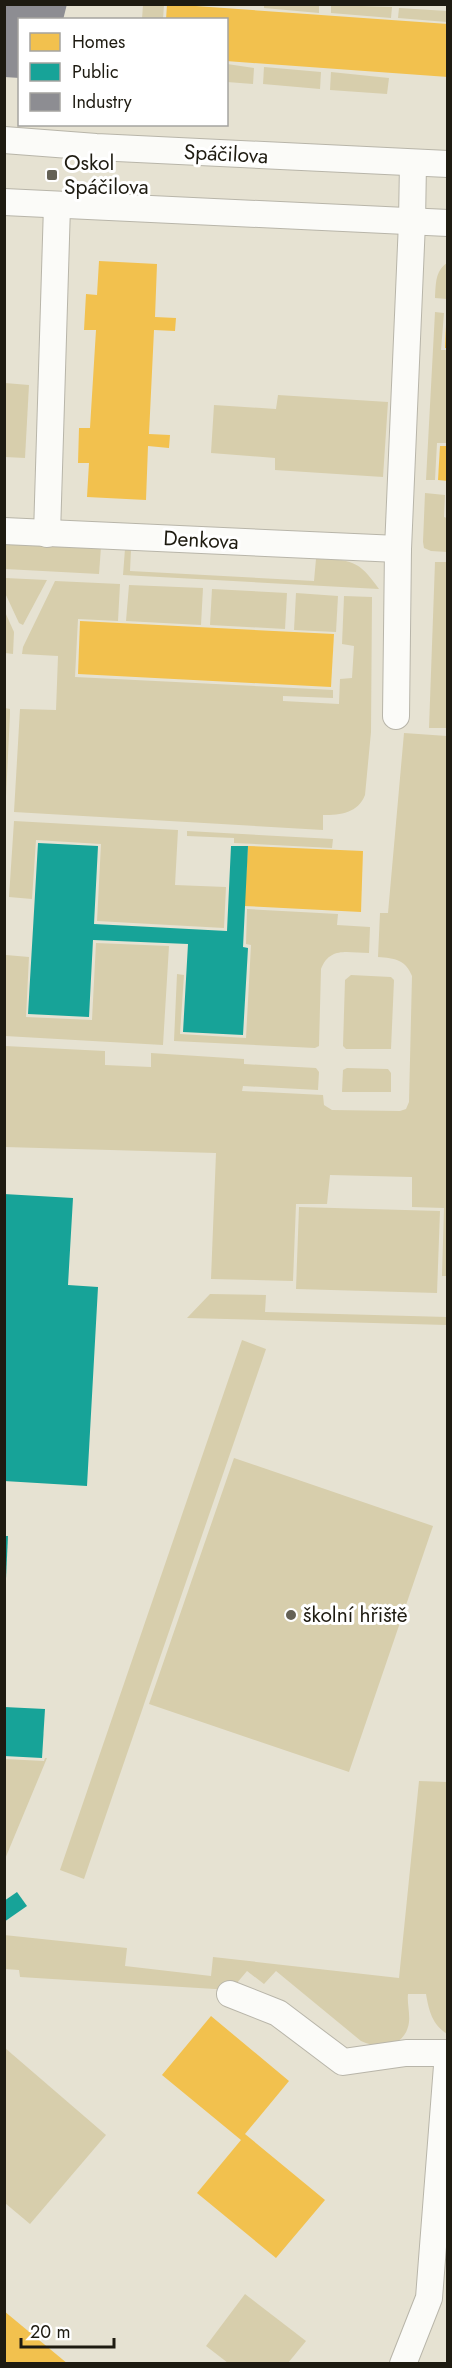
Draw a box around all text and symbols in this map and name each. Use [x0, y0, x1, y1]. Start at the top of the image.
legend [18, 18, 228, 126]
text: Homes [72, 29, 125, 55]
text: Public [72, 59, 119, 85]
text: Industry [72, 89, 132, 115]
street label: Spáčilova [183, 137, 269, 171]
place label: Oskol Spáčilova [64, 148, 148, 202]
marker: Oskol Spáčilova [45, 168, 59, 182]
street label: Denkova [162, 523, 240, 557]
place label: školní hřiště [303, 1600, 408, 1630]
marker: školní hřiště [284, 1608, 298, 1622]
scale bar [21, 2311, 114, 2349]
text: 20 m [30, 2319, 70, 2345]

